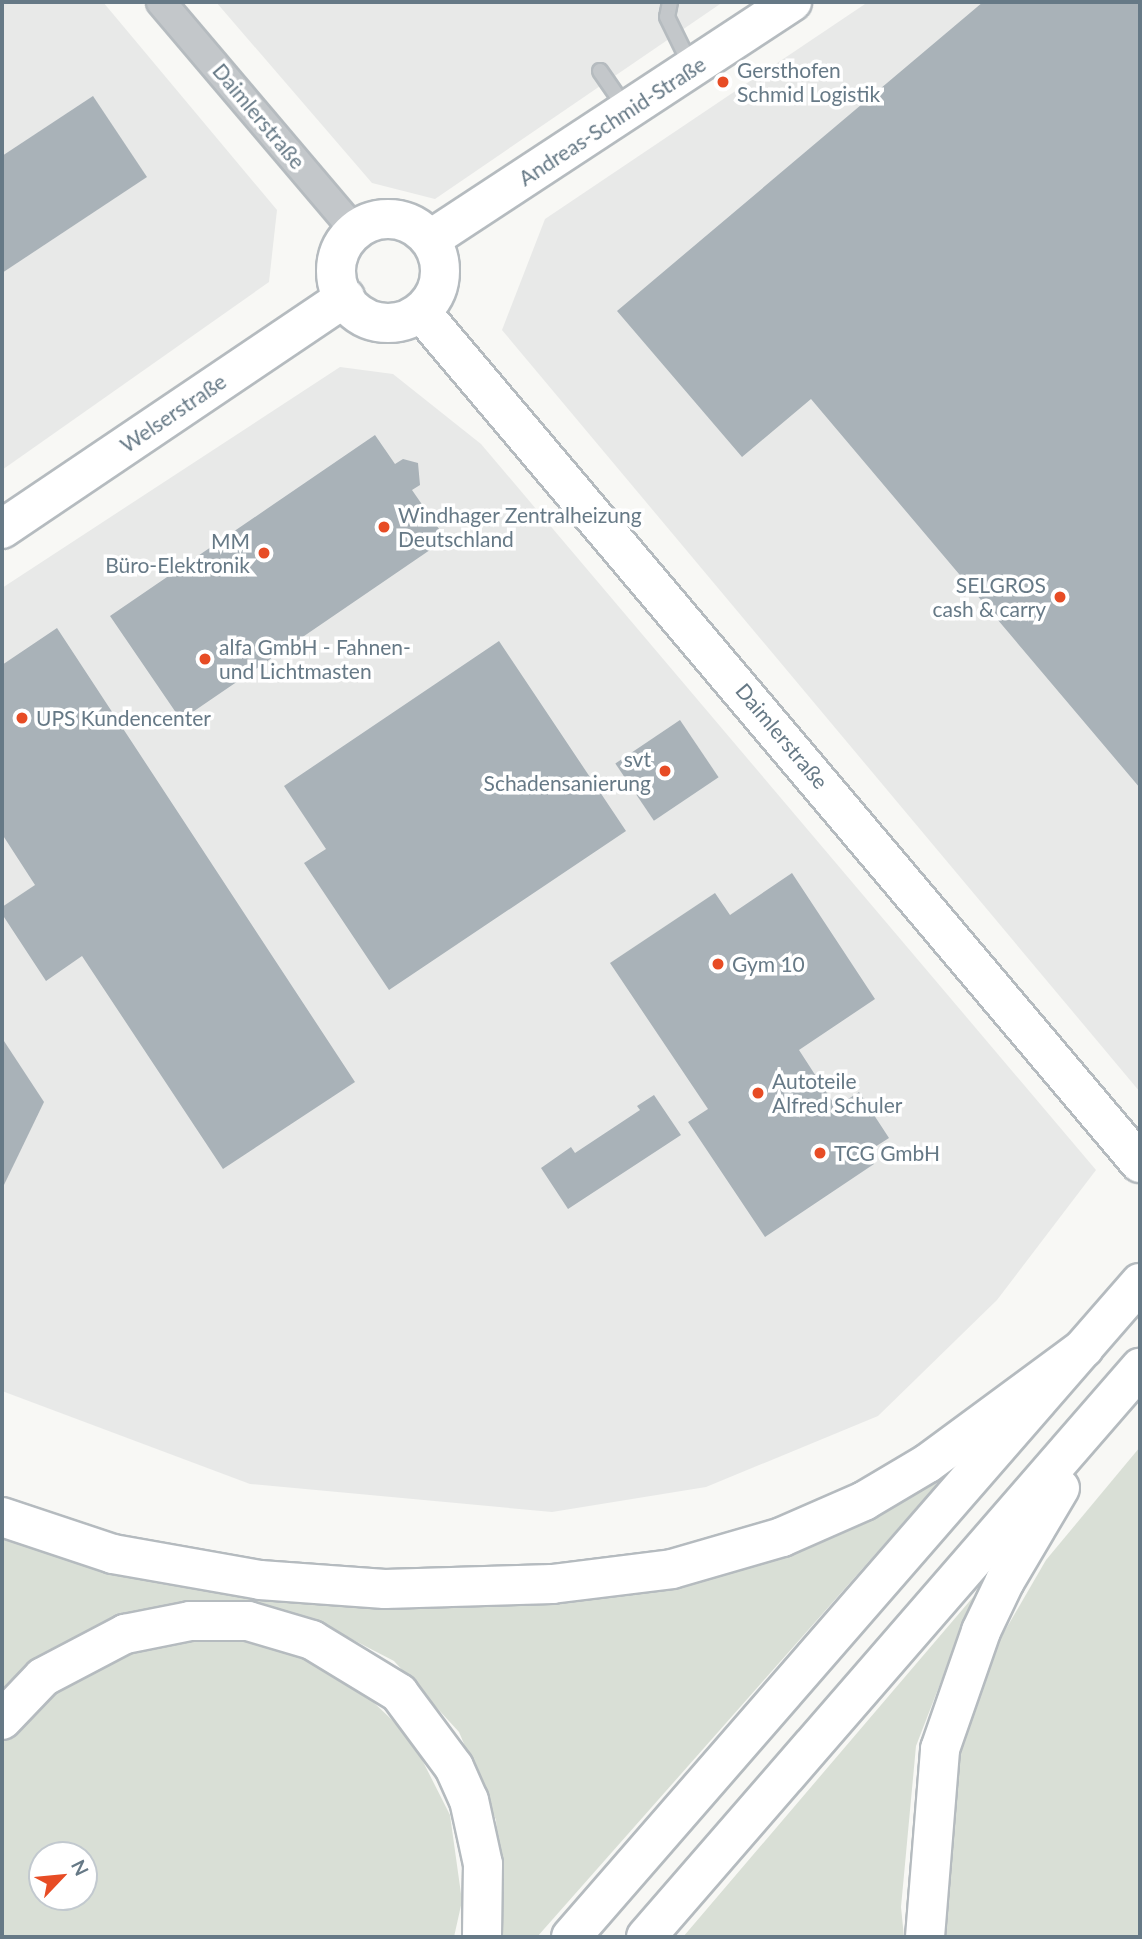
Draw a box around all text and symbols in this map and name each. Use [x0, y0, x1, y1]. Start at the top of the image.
street label: Andreas-Schmid-Straße [514, 51, 710, 191]
place label: Gersthofen Schmid Logistik [737, 57, 880, 107]
street label: Daimlerstraße [208, 58, 310, 174]
marker: Gersthofen Schmid Logistik [715, 74, 731, 90]
street label: Welserstraße [115, 368, 231, 458]
place label: Windhager Zentralheizung Deutschland [398, 502, 642, 552]
marker: Windhager Zentralheizung Deutschland [376, 519, 392, 535]
place label: MM Büro-Elektronik [105, 528, 250, 578]
marker: MM Büro-Elektronik [256, 545, 272, 561]
place label: SELGROS cash & carry [932, 572, 1046, 622]
marker: SELGROS cash & carry [1052, 589, 1068, 605]
place label: alfa GmbH - Fahnen- und Lichtmasten [219, 634, 411, 684]
marker: alfa GmbH - Fahnen- und Lichtmasten [197, 651, 213, 667]
street label: Daimlerstraße [731, 678, 833, 794]
place label: UPS Kundencenter [36, 705, 211, 731]
marker: UPS Kundencenter [14, 710, 30, 726]
place label: svt Schadensanierung [484, 746, 651, 796]
marker: svt Schadensanierung [657, 763, 673, 779]
place label: Gym 10 [732, 951, 805, 977]
marker: Gym 10 [710, 956, 726, 972]
place label: Autoteile Alfred Schuler [772, 1068, 902, 1118]
marker: Autoteile Alfred Schuler [750, 1085, 766, 1101]
place label: TCG GmbH [834, 1140, 940, 1166]
marker: TCG GmbH [812, 1145, 828, 1161]
north arrow [28, 1841, 98, 1911]
text: N [67, 1856, 94, 1879]

